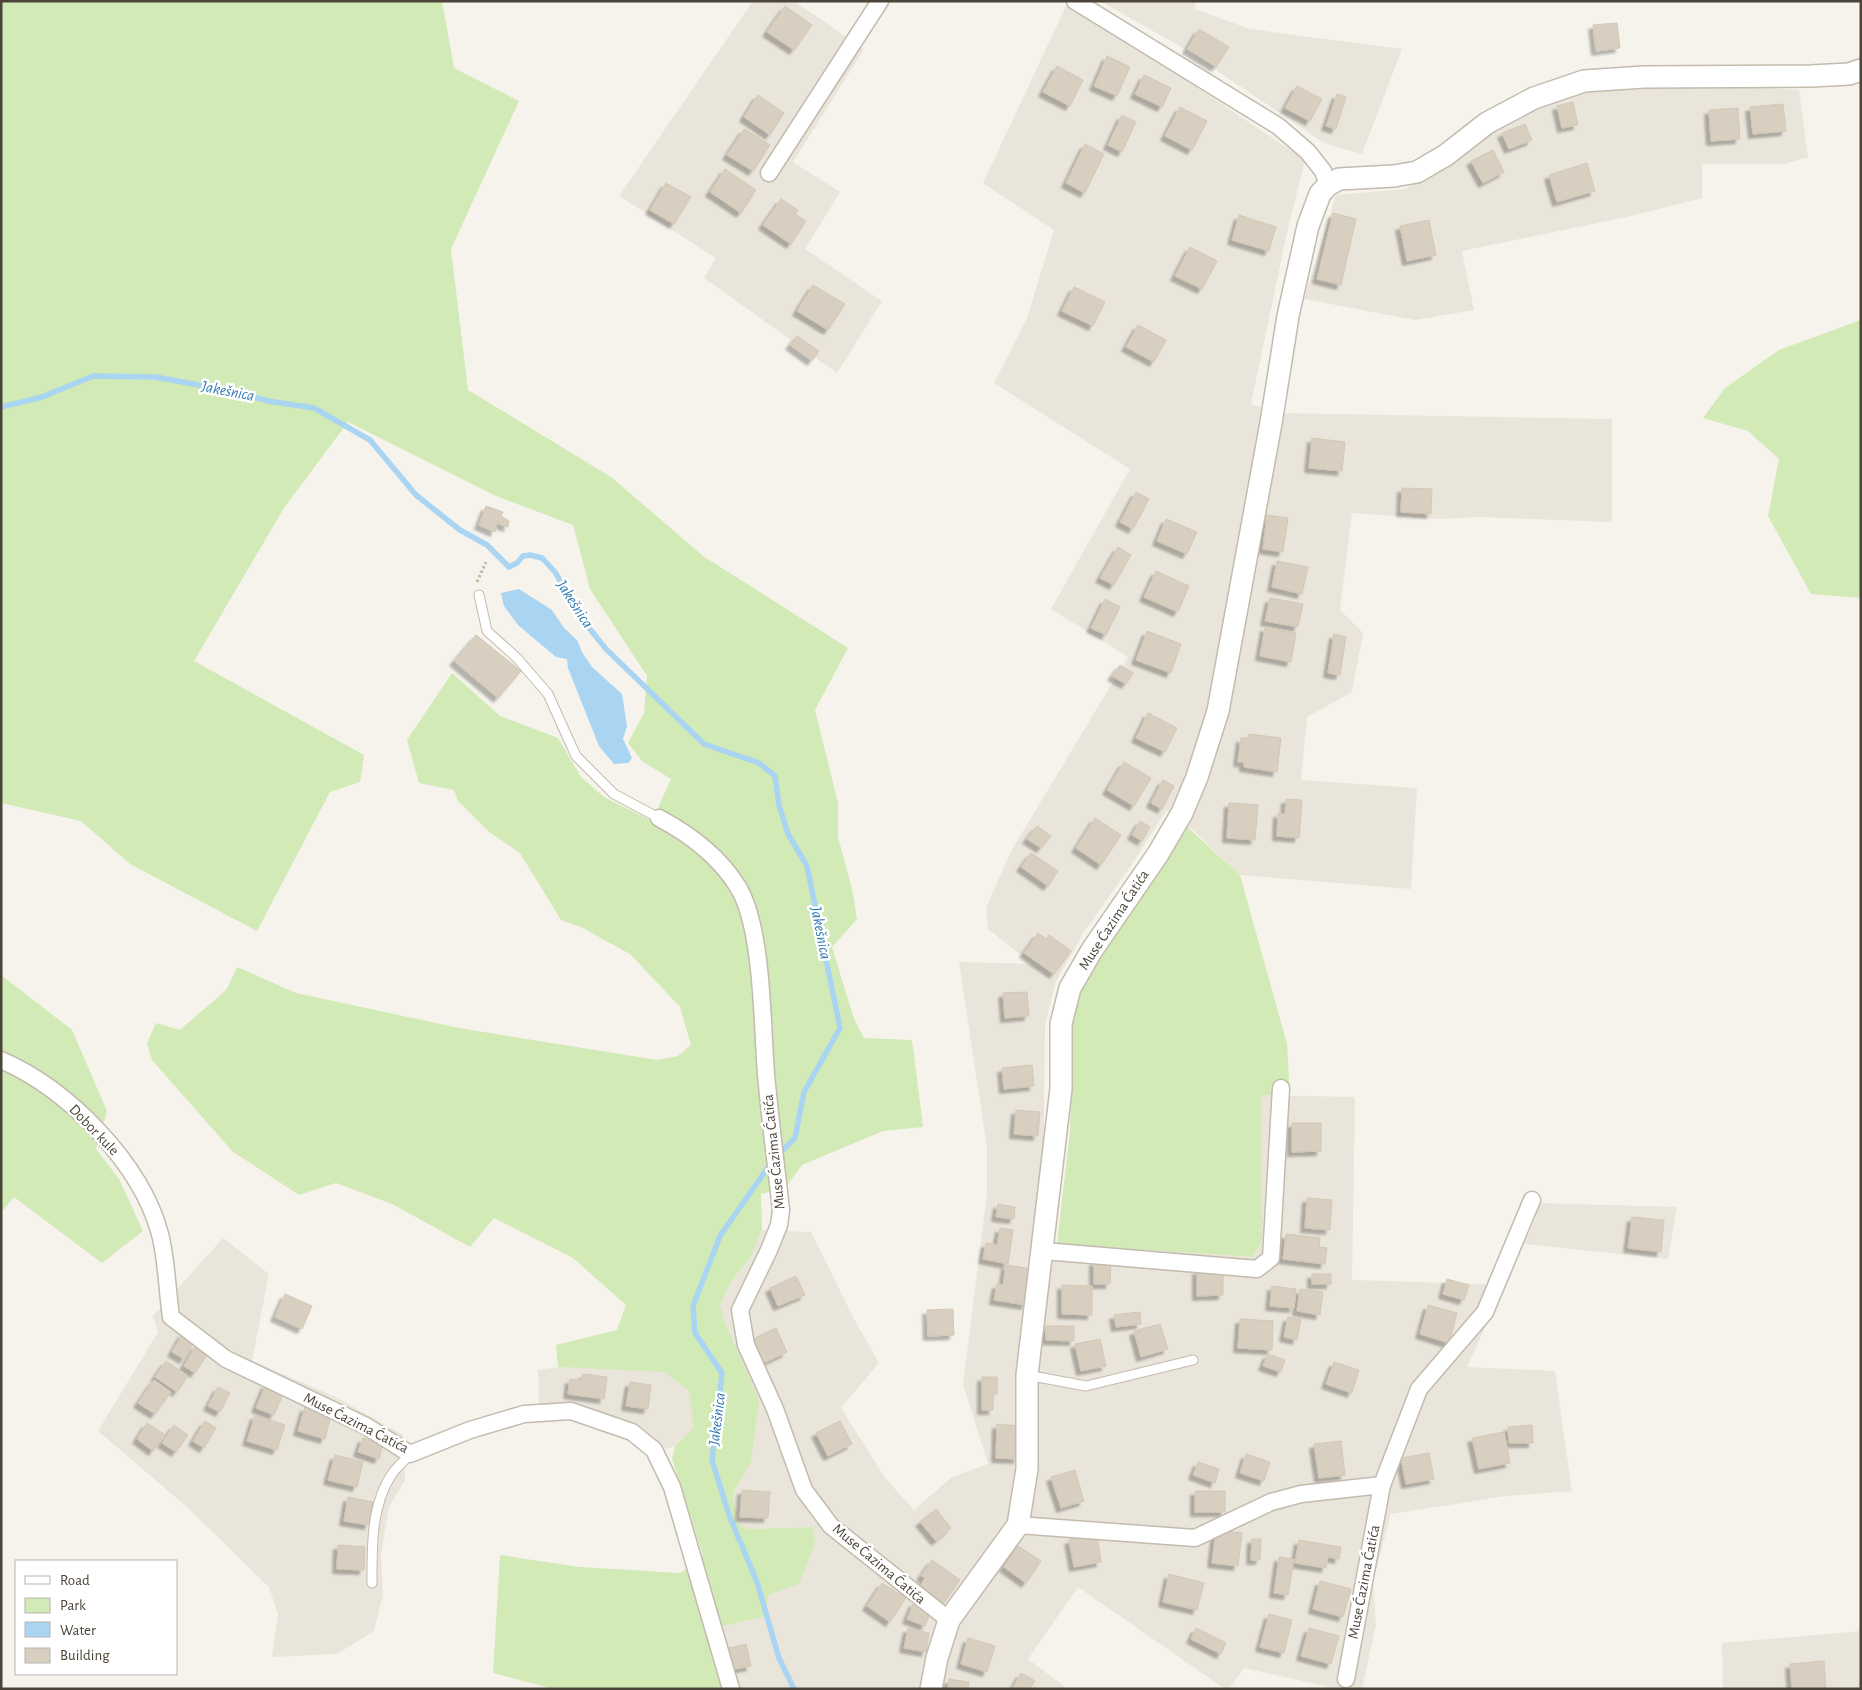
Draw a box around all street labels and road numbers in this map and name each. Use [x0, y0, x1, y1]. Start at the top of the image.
street label: Muse Ćazima Ćatića [1075, 866, 1152, 973]
street label: Muse Ćazima Ćatića [758, 1094, 788, 1211]
street label: Dobor kule [66, 1102, 122, 1158]
street label: Muse Ćazima Ćatića [301, 1388, 412, 1456]
street label: Muse Ćazima Ćatića [830, 1520, 929, 1607]
street label: Muse Ćazima Ćatića [1344, 1523, 1382, 1640]

